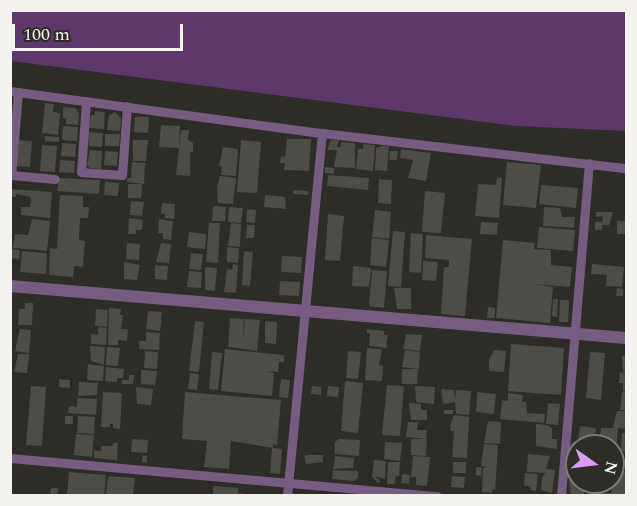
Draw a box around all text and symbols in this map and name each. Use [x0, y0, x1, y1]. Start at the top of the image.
scale bar [15, 12, 186, 50]
text: 100 m [23, 21, 70, 48]
north arrow [565, 434, 625, 494]
text: N [597, 459, 624, 477]

